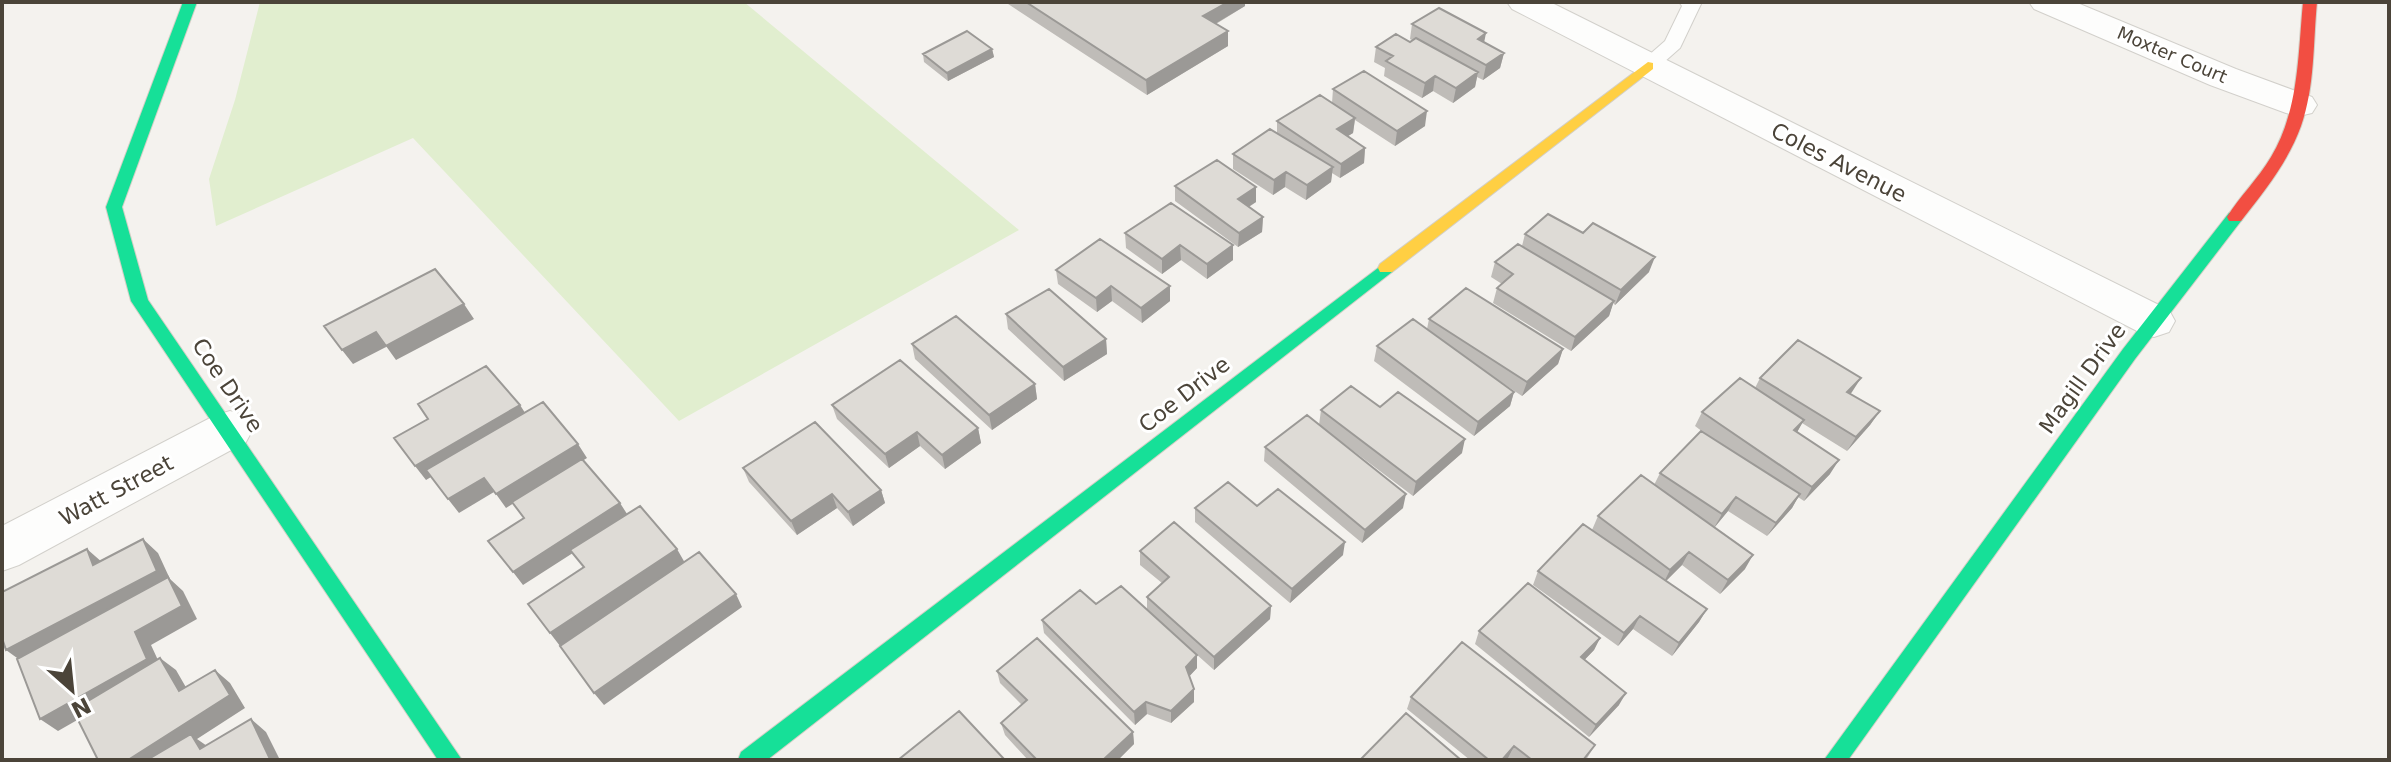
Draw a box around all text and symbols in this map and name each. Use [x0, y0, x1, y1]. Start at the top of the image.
street label: Moxter Court [2114, 22, 2230, 87]
street label: Coles Avenue [1767, 118, 1911, 207]
street label: Magill Drive [2034, 318, 2131, 438]
street label: Coe Drive [187, 334, 268, 437]
street label: Coe Drive [1134, 351, 1235, 437]
street label: Watt Street [55, 450, 178, 531]
north arrow [32, 650, 112, 730]
text: N [67, 692, 95, 723]

